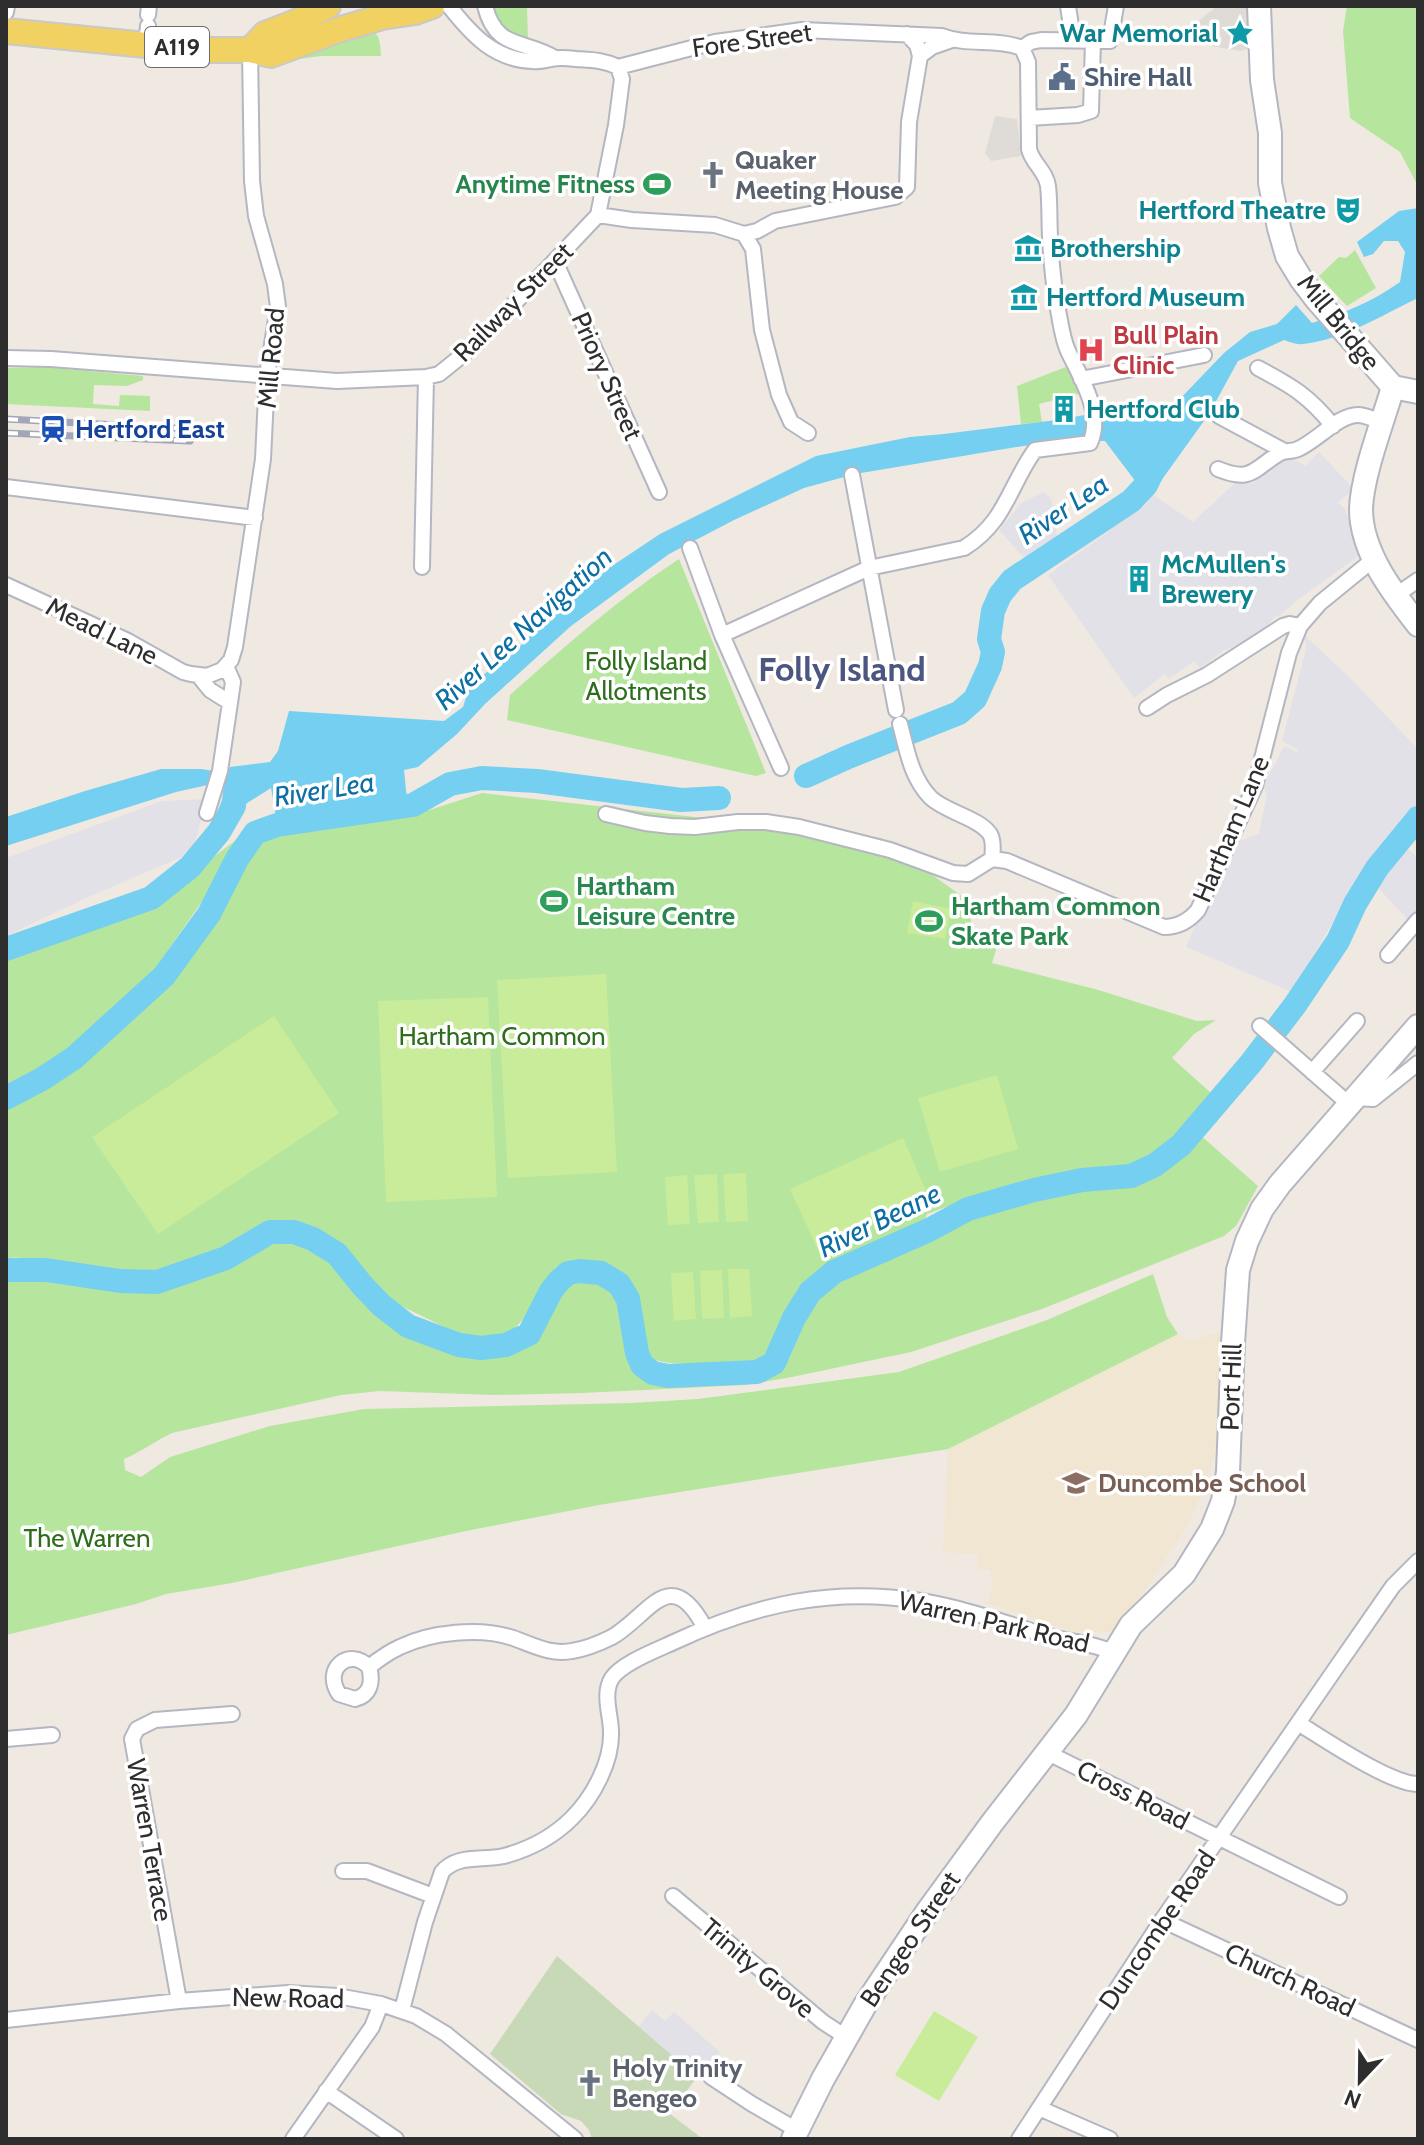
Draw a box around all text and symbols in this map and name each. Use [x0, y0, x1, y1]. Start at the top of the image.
street label: Fore Street [690, 16, 814, 64]
place label: War Memorial [1060, 17, 1218, 49]
place icon: War Memorial [1225, 18, 1255, 48]
road number: A119 [145, 27, 209, 67]
place label: Shire Hall [1084, 61, 1193, 93]
public building icon: Shire Hall [1047, 62, 1077, 92]
place label: Quaker Meeting House [735, 144, 904, 206]
church icon: Quaker Meeting House [698, 160, 728, 190]
place label: Anytime Fitness [455, 168, 635, 200]
sports icon: Anytime Fitness [642, 169, 672, 199]
place label: Hertford Theatre [1138, 194, 1326, 226]
theatre icon: Hertford Theatre [1333, 195, 1363, 225]
place label: Brothership [1050, 232, 1181, 264]
museum icon: Brothership [1013, 233, 1043, 263]
street label: Railway Street [447, 235, 580, 368]
street label: Mill Bridge [1291, 268, 1387, 376]
place label: Hertford Museum [1046, 281, 1245, 313]
museum icon: Hertford Museum [1009, 282, 1039, 312]
street label: Mill Road [251, 306, 291, 410]
street label: Priory Street [565, 307, 650, 445]
place label: Bull Plain Clinic [1113, 319, 1219, 381]
hospital icon: Bull Plain Clinic [1076, 335, 1106, 365]
place label: Hertford Club [1086, 393, 1240, 425]
building icon: Hertford Club [1049, 394, 1079, 424]
place label: Hertford East [75, 413, 225, 445]
station icon: Hertford East [38, 414, 68, 444]
water label: River Lea [1011, 467, 1115, 551]
water label: River Lee Navigation [427, 539, 619, 717]
place label: McMullen's Brewery [1161, 548, 1286, 610]
building icon: McMullen's Brewery [1124, 564, 1154, 594]
street label: Mead Lane [41, 590, 163, 672]
park label: Folly Island Allotments [585, 645, 707, 707]
district label: Folly Island [758, 648, 926, 690]
street label: Hartham Lane [1186, 751, 1276, 907]
water label: River Lea [271, 764, 377, 814]
place label: Hartham Leisure Centre [576, 870, 735, 932]
sports icon: Hartham Leisure Centre [539, 886, 569, 916]
place label: Hartham Common Skate Park [951, 890, 1161, 952]
sports icon: Hartham Common Skate Park [914, 906, 944, 936]
park label: Hartham Common [398, 1020, 606, 1052]
water label: River Beane [812, 1176, 946, 1264]
street label: Port Hill [1213, 1343, 1249, 1431]
place label: Duncombe School [1098, 1467, 1306, 1499]
school or university icon: Duncombe School [1061, 1468, 1091, 1498]
park label: The Warren [24, 1522, 150, 1554]
street label: Warren Park Road [895, 1584, 1093, 1660]
street label: Cross Road [1071, 1753, 1195, 1837]
street label: Warren Terrace [120, 1756, 180, 1924]
street label: Duncombe Road [1092, 1844, 1222, 2016]
street label: Bengeo Street [853, 1865, 967, 2013]
street label: Trinity Grove [695, 1911, 821, 2025]
street label: Church Road [1220, 1936, 1360, 2024]
street label: New Road [232, 1981, 344, 2015]
north arrow [1320, 2041, 1400, 2121]
place label: Holy Trinity Bengeo [612, 2052, 743, 2114]
church icon: Holy Trinity Bengeo [575, 2068, 605, 2098]
text: N [1340, 2084, 1365, 2115]

